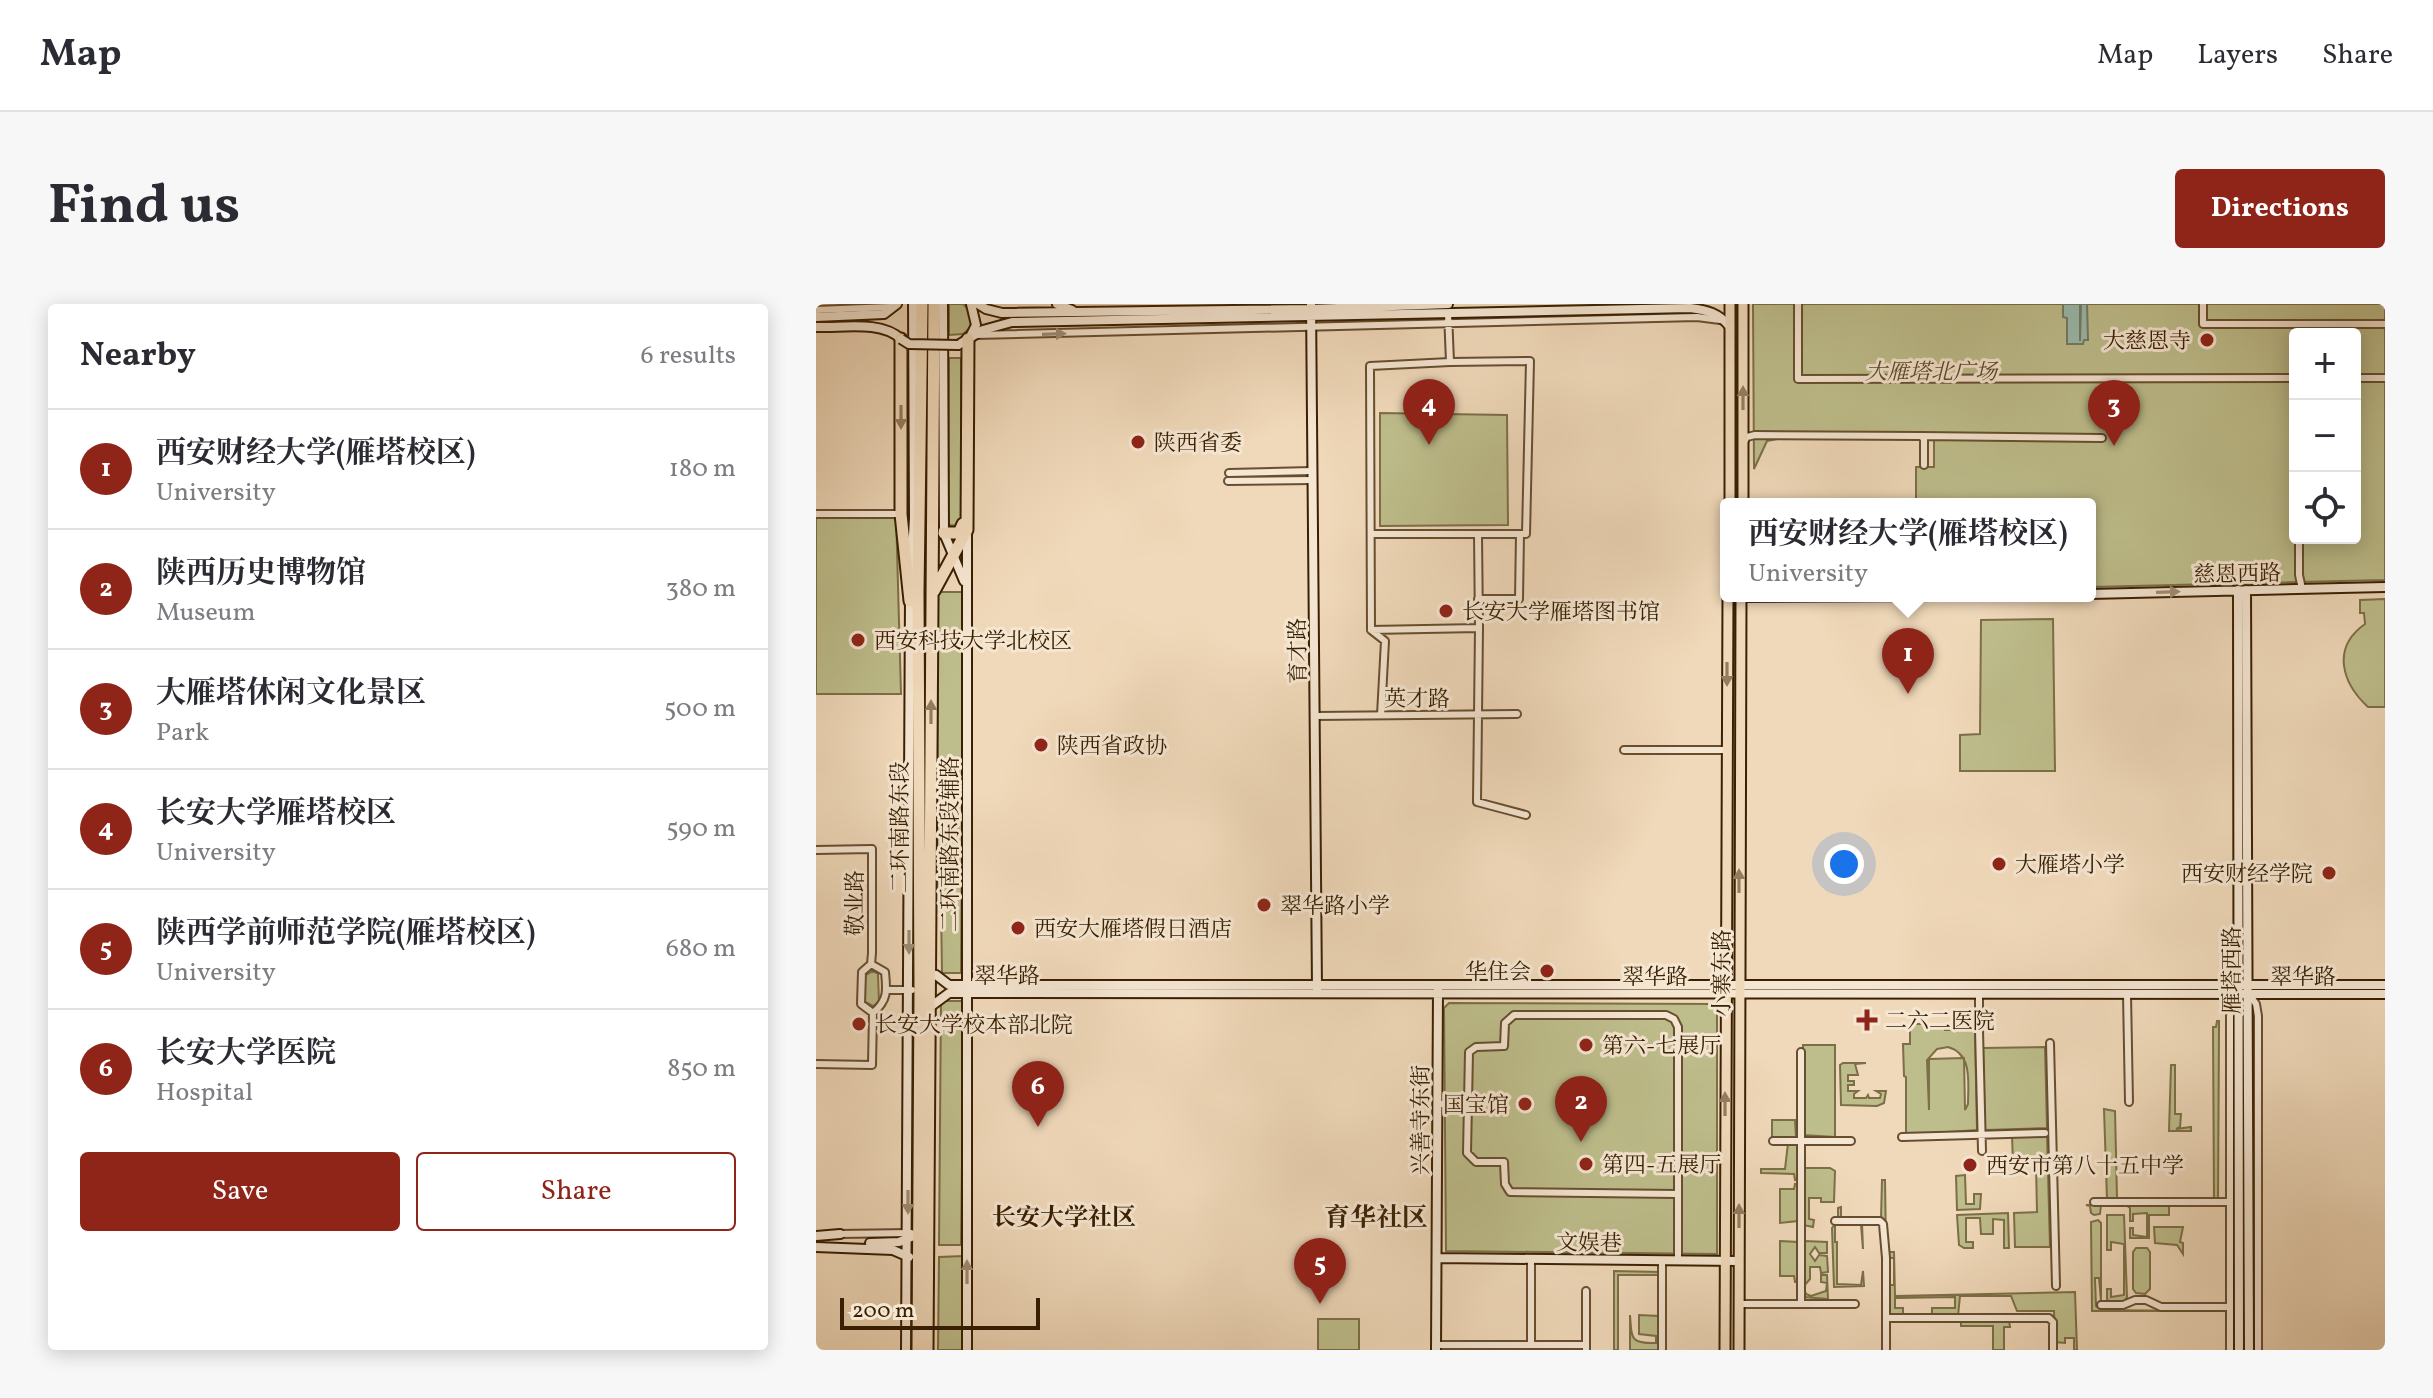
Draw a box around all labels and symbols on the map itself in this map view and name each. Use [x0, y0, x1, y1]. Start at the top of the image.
place label: 大慈恩寺 [2103, 327, 2191, 358]
one-way arrow [1042, 328, 1067, 341]
marker: 大慈恩寺 [2198, 331, 2216, 349]
park label: 大雁塔北广场 [1865, 358, 1999, 389]
pin: 4 [1403, 379, 1455, 445]
pin: 3 [2088, 380, 2140, 446]
one-way arrow [1737, 385, 1749, 410]
one-way arrow [895, 405, 907, 430]
place label: 陕西省委 [1154, 429, 1242, 460]
marker: 陕西省委 [1129, 433, 1147, 451]
street label: 慈恩西路 [2193, 559, 2281, 592]
one-way arrow [2156, 586, 2181, 599]
place label: 长安大学雁塔图书馆 [1462, 598, 1660, 629]
marker: 长安大学雁塔图书馆 [1437, 602, 1455, 620]
street label: 育才路 [1283, 618, 1316, 684]
place label: 西安科技大学北校区 [874, 627, 1072, 658]
pin: 1 [1882, 628, 1934, 694]
marker: 西安科技大学北校区 [849, 631, 867, 649]
one-way arrow [1721, 662, 1733, 687]
street label: 英才路 [1384, 685, 1450, 716]
one-way arrow [925, 699, 937, 724]
place label: 陕西省政协 [1057, 732, 1167, 763]
marker: 陕西省政协 [1032, 736, 1050, 754]
street label: 二环南路东段辅路 [936, 756, 967, 932]
street label: 二环南路东段 [886, 761, 917, 893]
your location [1824, 844, 1864, 884]
place label: 大雁塔小学 [2015, 851, 2125, 882]
marker: 大雁塔小学 [1990, 855, 2008, 873]
place label: 西安财经学院 [2181, 860, 2313, 891]
marker: 西安财经学院 [2320, 864, 2338, 882]
one-way arrow [1733, 868, 1745, 893]
street label: 敬业路 [841, 870, 872, 936]
place label: 翠华路小学 [1280, 892, 1390, 923]
marker: 翠华路小学 [1255, 896, 1273, 914]
place label: 西安大雁塔假日酒店 [1034, 915, 1232, 946]
marker: 西安大雁塔假日酒店 [1009, 919, 1027, 937]
street label: 雁塔西路 [2218, 926, 2249, 1014]
street label: 小寨东路 [1708, 929, 1739, 1017]
one-way arrow [903, 930, 915, 955]
place label: 华住会 [1465, 958, 1531, 989]
street label: 翠华路 [974, 962, 1040, 993]
marker: 华住会 [1538, 962, 1556, 980]
street label: 翠华路 [1622, 963, 1688, 994]
street label: 翠华路 [2270, 963, 2336, 994]
place label: 二六二医院 [1885, 1007, 1995, 1038]
marker: 二六二医院 [1856, 1009, 1878, 1031]
place label: 长安大学校本部北院 [875, 1011, 1073, 1042]
marker: 长安大学校本部北院 [850, 1015, 868, 1033]
place label: 第六-七展厅 [1602, 1032, 1721, 1063]
marker: 第六-七展厅 [1577, 1036, 1595, 1054]
pin: 6 [1012, 1061, 1064, 1127]
street label: 兴善寺东街 [1407, 1065, 1438, 1175]
pin: 2 [1555, 1076, 1607, 1142]
place label: 国宝馆 [1443, 1091, 1509, 1122]
one-way arrow [1719, 1091, 1731, 1116]
marker: 国宝馆 [1516, 1095, 1534, 1113]
place label: 第四-五展厅 [1602, 1151, 1721, 1182]
place label: 西安市第八十五中学 [1986, 1152, 2184, 1183]
marker: 第四-五展厅 [1577, 1155, 1595, 1173]
marker: 西安市第八十五中学 [1961, 1156, 1979, 1174]
one-way arrow [902, 1190, 914, 1215]
district label: 育华社区 [1324, 1201, 1428, 1237]
district label: 长安大学社区 [992, 1202, 1136, 1236]
one-way arrow [1733, 1203, 1745, 1228]
street label: 文娱巷 [1556, 1228, 1622, 1261]
pin: 5 [1294, 1238, 1346, 1304]
one-way arrow [961, 1259, 973, 1284]
scale bar [840, 1294, 1040, 1330]

